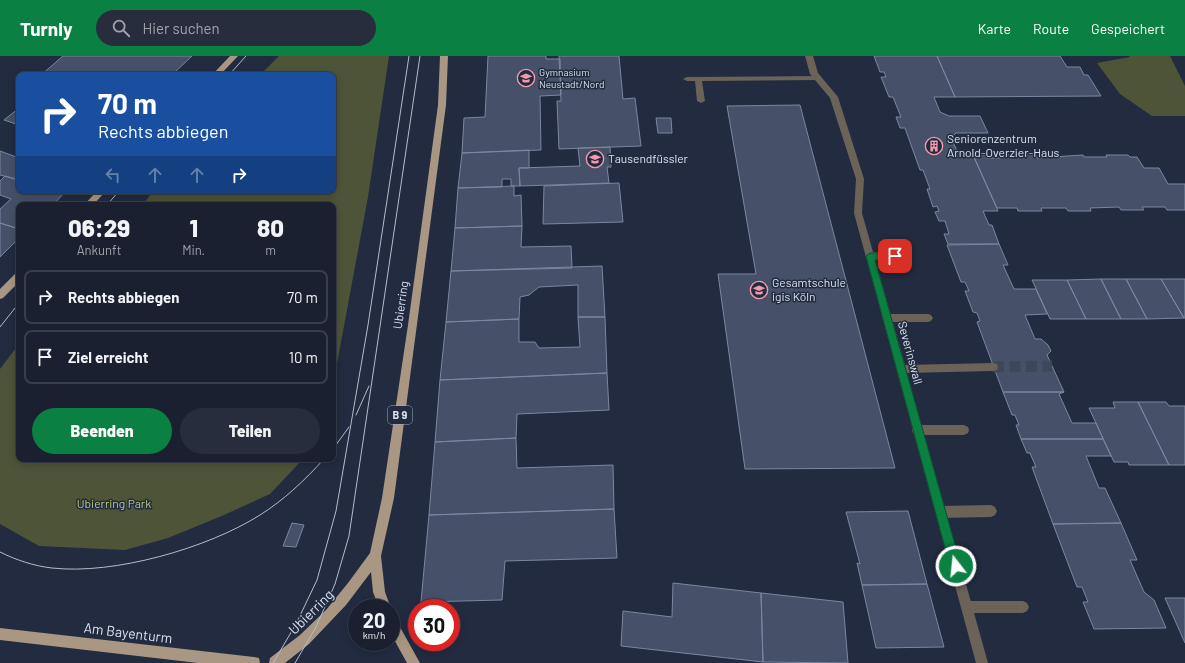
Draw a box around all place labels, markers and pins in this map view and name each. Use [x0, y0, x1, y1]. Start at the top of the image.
place label: Gymnasium Neustadt/Nord [539, 66, 604, 90]
school or university icon: Gymnasium Neustadt/Nord [516, 68, 536, 88]
place label: Seniorenzentrum Arnold-Overzier-Haus [947, 131, 1060, 159]
building icon: Seniorenzentrum Arnold-Overzier-Haus [924, 136, 944, 156]
school or university icon: Tausendfüssler [585, 149, 605, 169]
place label: Tausendfüssler [608, 151, 689, 165]
pin [878, 239, 912, 273]
place label: Gesamtschule igis Köln [772, 275, 846, 303]
school or university icon: Gesamtschule igis Köln [749, 280, 769, 300]

